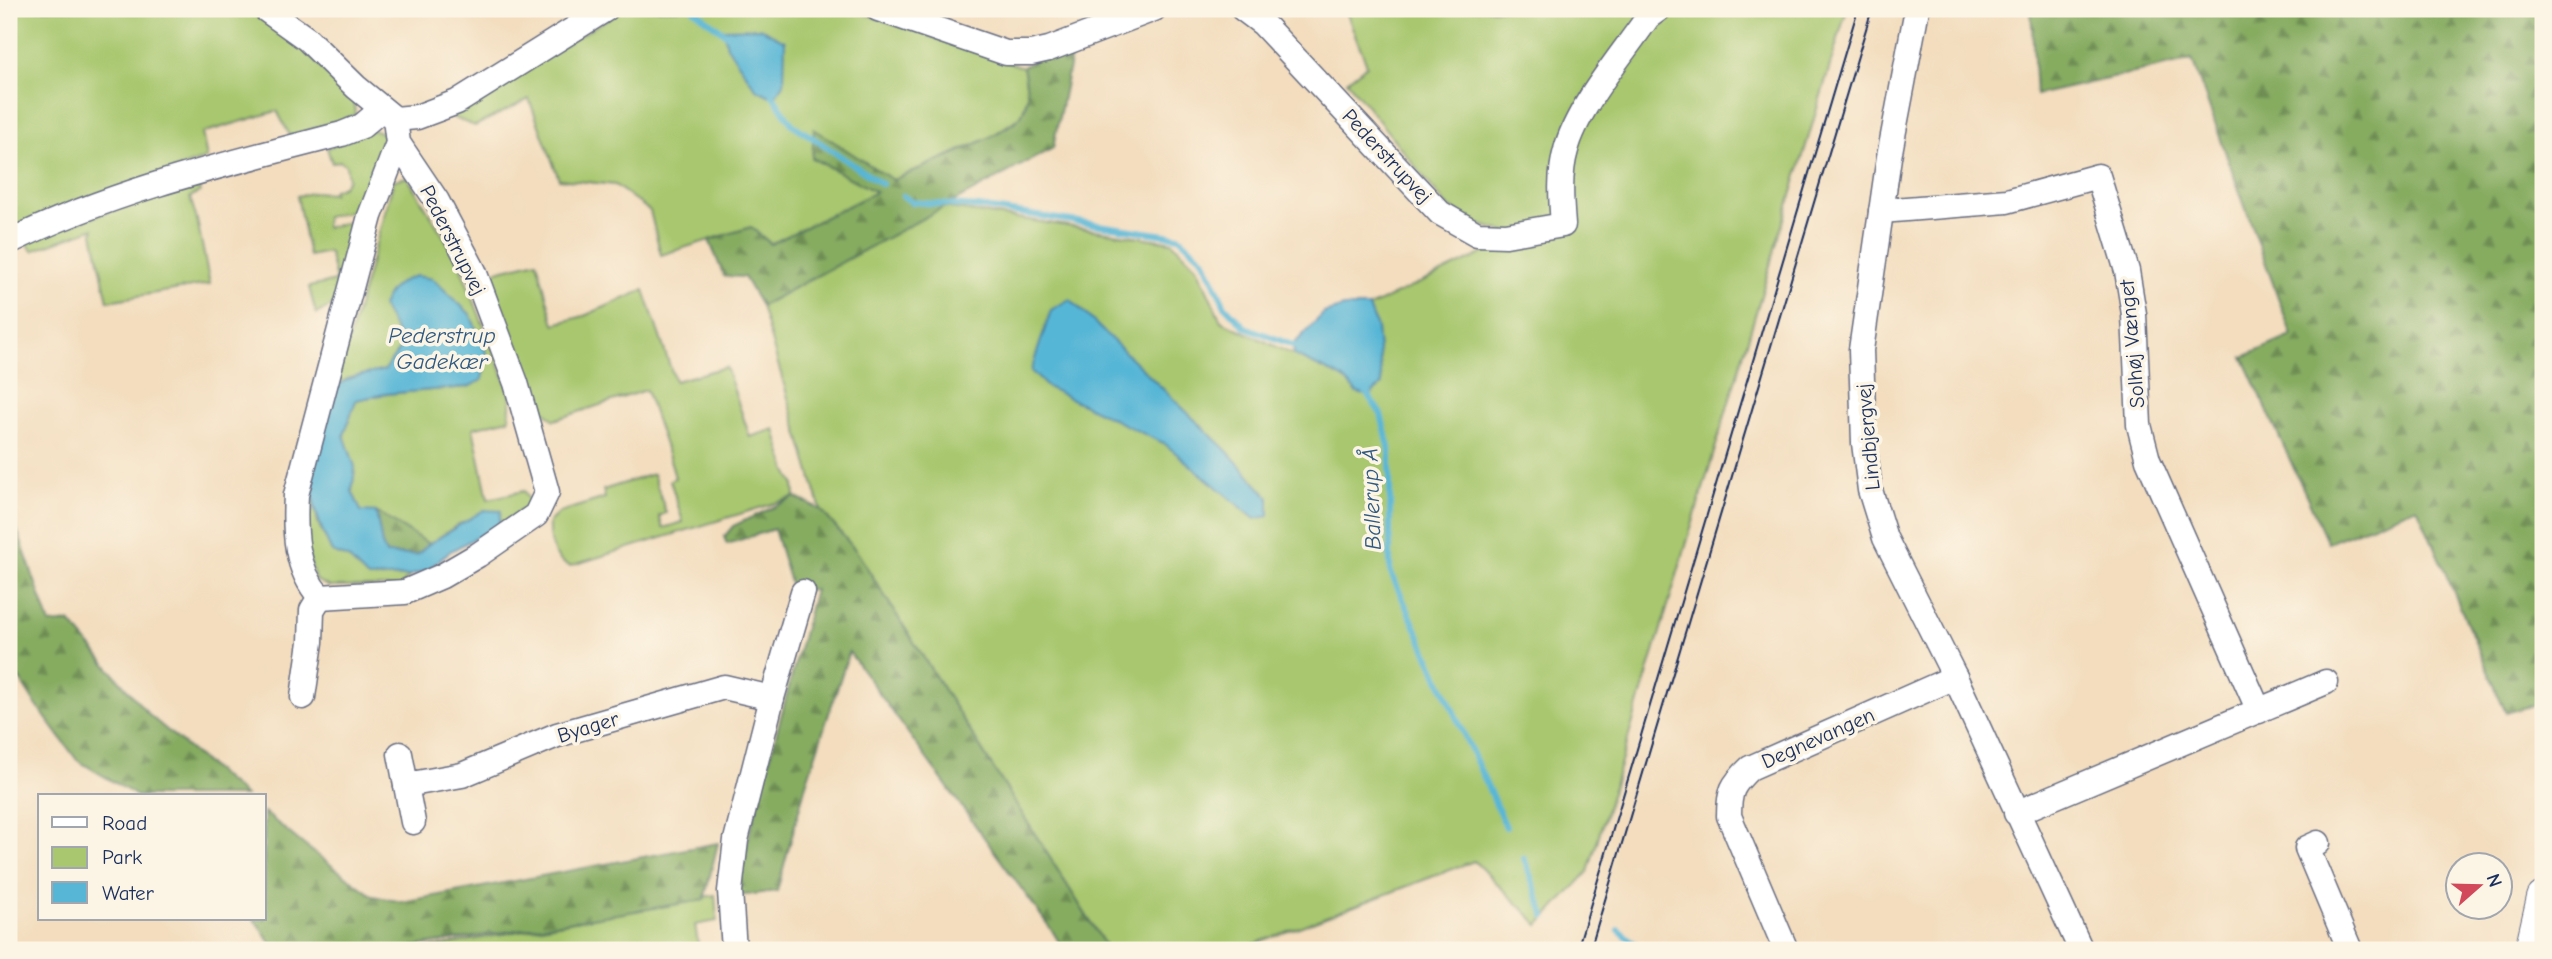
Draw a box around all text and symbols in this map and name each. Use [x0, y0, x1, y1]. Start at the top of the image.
street label: Pederstrupvej [1337, 104, 1437, 208]
street label: Pederstrupvej [415, 181, 491, 299]
street label: Solhøj Vænget [2114, 278, 2150, 409]
water label: Pederstrup Gadekær [388, 322, 496, 375]
street label: Lindbjergvej [1851, 383, 1885, 491]
water label: Ballerup Å [1355, 447, 1387, 551]
street label: Degnevangen [1758, 702, 1878, 774]
street label: Byager [554, 706, 622, 748]
legend [38, 794, 266, 920]
text: Road [102, 811, 147, 835]
text: Park [102, 845, 142, 869]
north arrow [2444, 850, 2514, 920]
text: N [2482, 871, 2506, 890]
text: Water [102, 881, 155, 905]

